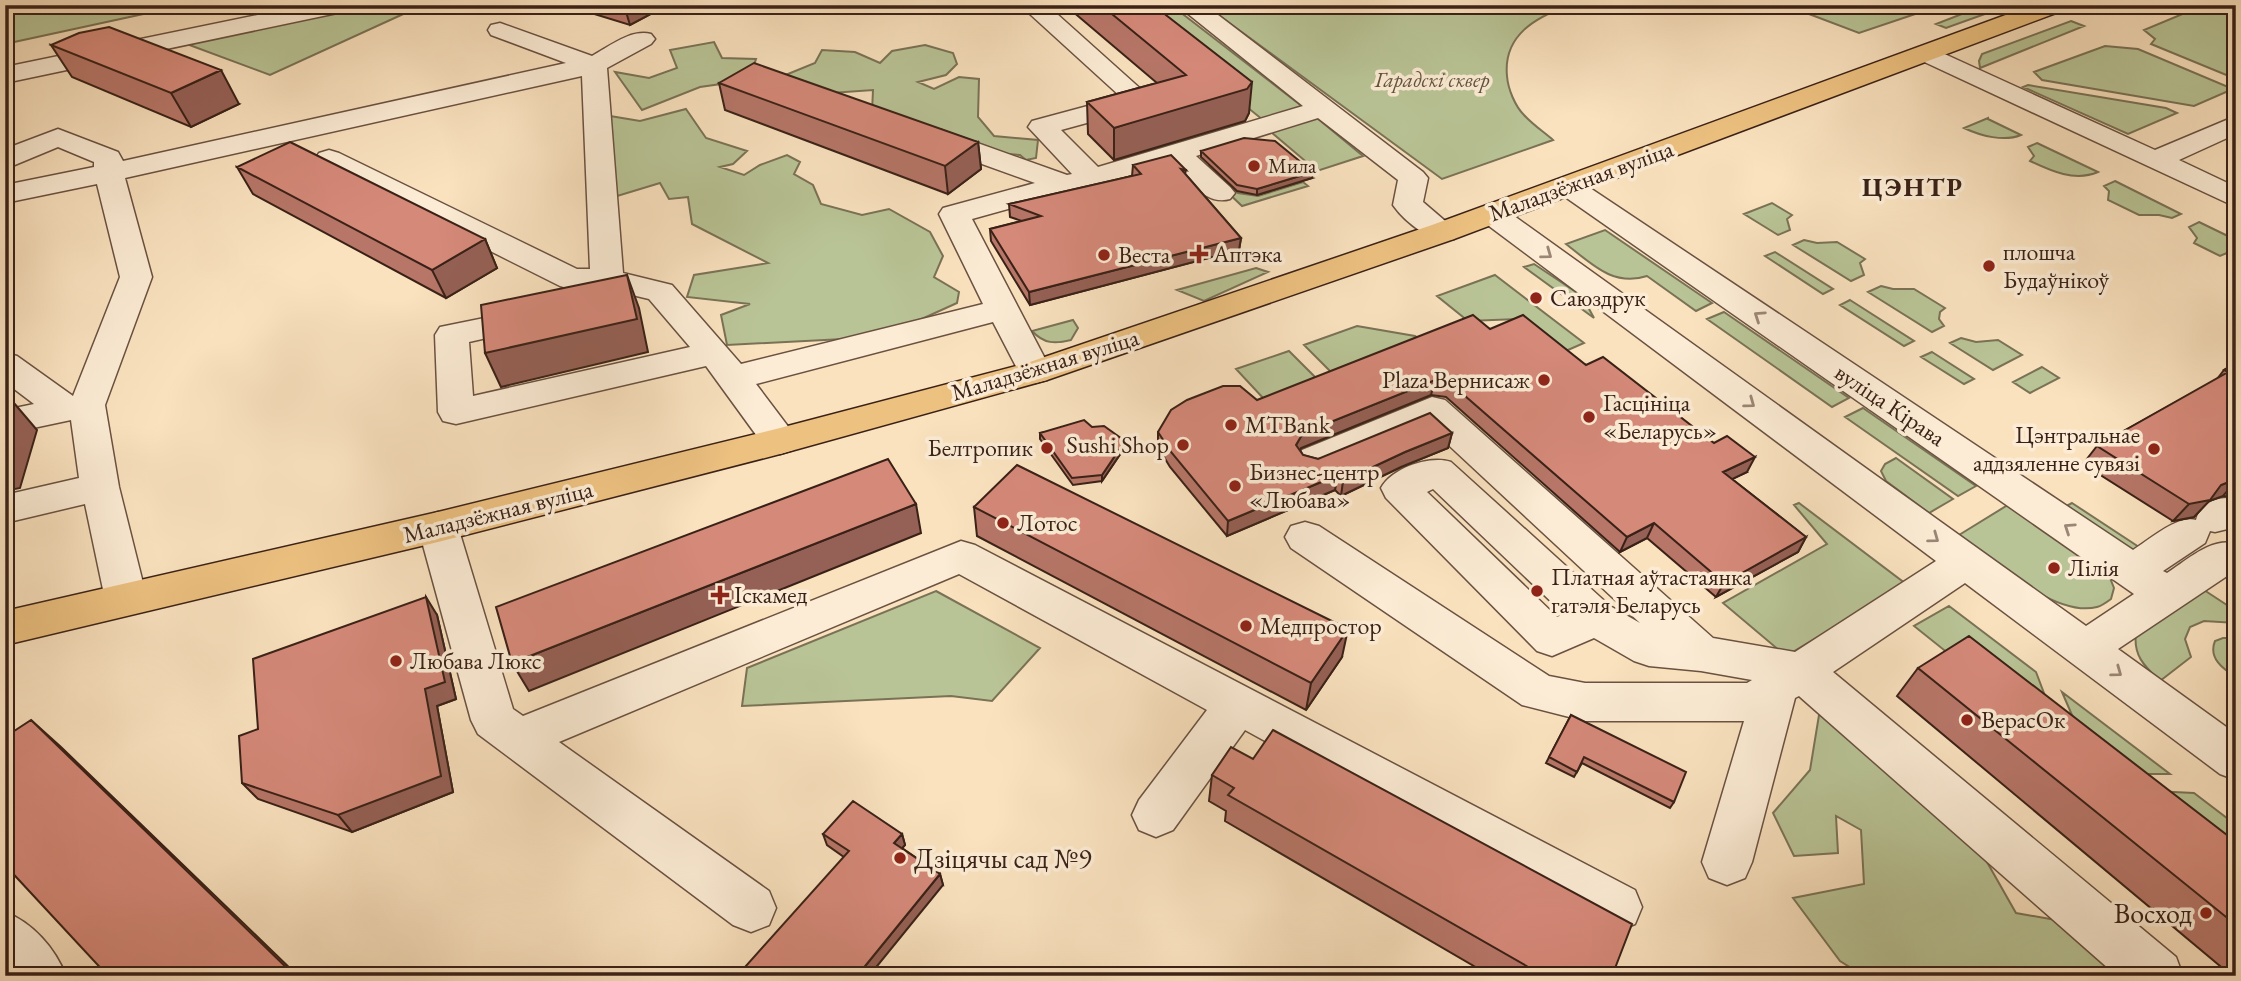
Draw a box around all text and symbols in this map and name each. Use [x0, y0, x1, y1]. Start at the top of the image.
park label: Гарадскі сквер [1374, 66, 1490, 93]
street label: Маладзёжная вуліца [1484, 133, 1678, 228]
place label: Мила [1268, 152, 1317, 179]
marker: Мила [1246, 158, 1262, 174]
district label: ЦЭНТР [1862, 170, 1964, 204]
place label: плошча Будаўнікоў [2003, 236, 2109, 295]
place label: Аптэка [1212, 238, 1282, 269]
place label: Веста [1118, 239, 1171, 270]
marker: Аптэка [1191, 246, 1207, 262]
one-way arrow [1539, 246, 1552, 259]
marker: Веста [1096, 247, 1112, 263]
marker: плошча Будаўнікоў [1981, 258, 1997, 274]
place label: Саюздрук [1550, 282, 1646, 313]
marker: Саюздрук [1528, 290, 1544, 306]
one-way arrow [1754, 312, 1767, 324]
street label: Маладзёжная вуліца [947, 321, 1143, 408]
street label: вуліца Кірава [1829, 356, 1952, 453]
place label: Plaza Вернисаж [1382, 364, 1530, 395]
marker: Plaza Вернисаж [1536, 372, 1552, 388]
place label: Гасцініца «Беларусь» [1603, 387, 1717, 446]
one-way arrow [1742, 395, 1755, 408]
place label: MTBank [1245, 409, 1331, 440]
marker: Гасцініца «Беларусь» [1581, 409, 1597, 425]
marker: MTBank [1223, 417, 1239, 433]
place label: Цэнтральнае аддзяленне сувязі [1973, 419, 2140, 478]
place label: Sushi Shop [1067, 429, 1169, 460]
place label: Белтропик [928, 432, 1034, 463]
marker: Sushi Shop [1175, 437, 1191, 453]
marker: Белтропик [1039, 440, 1055, 456]
marker: Цэнтральнае аддзяленне сувязі [2146, 441, 2162, 457]
place label: Бизнес-центр «Любава» [1249, 456, 1379, 515]
street label: Маладзёжная вуліца [400, 473, 596, 550]
marker: Бизнес-центр «Любава» [1227, 478, 1243, 494]
place label: Лотос [1017, 507, 1077, 538]
marker: Лотос [995, 515, 1011, 531]
one-way arrow [2063, 523, 2076, 536]
one-way arrow [1926, 529, 1939, 542]
place label: Лілія [2068, 552, 2119, 583]
marker: Лілія [2046, 560, 2062, 576]
place label: Платная аўтастаянка гатэля Беларусь [1551, 561, 1752, 620]
place label: Іскамед [734, 579, 808, 610]
marker: Платная аўтастаянка гатэля Беларусь [1529, 583, 1545, 599]
marker: Іскамед [712, 587, 728, 603]
place label: Медпростор [1260, 610, 1382, 641]
marker: Медпростор [1238, 618, 1254, 634]
place label: Любава Люкс [410, 645, 542, 676]
marker: Любава Люкс [388, 653, 404, 669]
one-way arrow [2109, 664, 2122, 677]
place label: ВерасОк [1981, 704, 2066, 735]
marker: ВерасОк [1959, 712, 1975, 728]
place label: Дзіцячы сад №9 [914, 840, 1092, 876]
marker: Дзіцячы сад №9 [892, 850, 908, 866]
place label: Восход [2114, 895, 2192, 931]
marker: Восход [2198, 905, 2214, 921]

